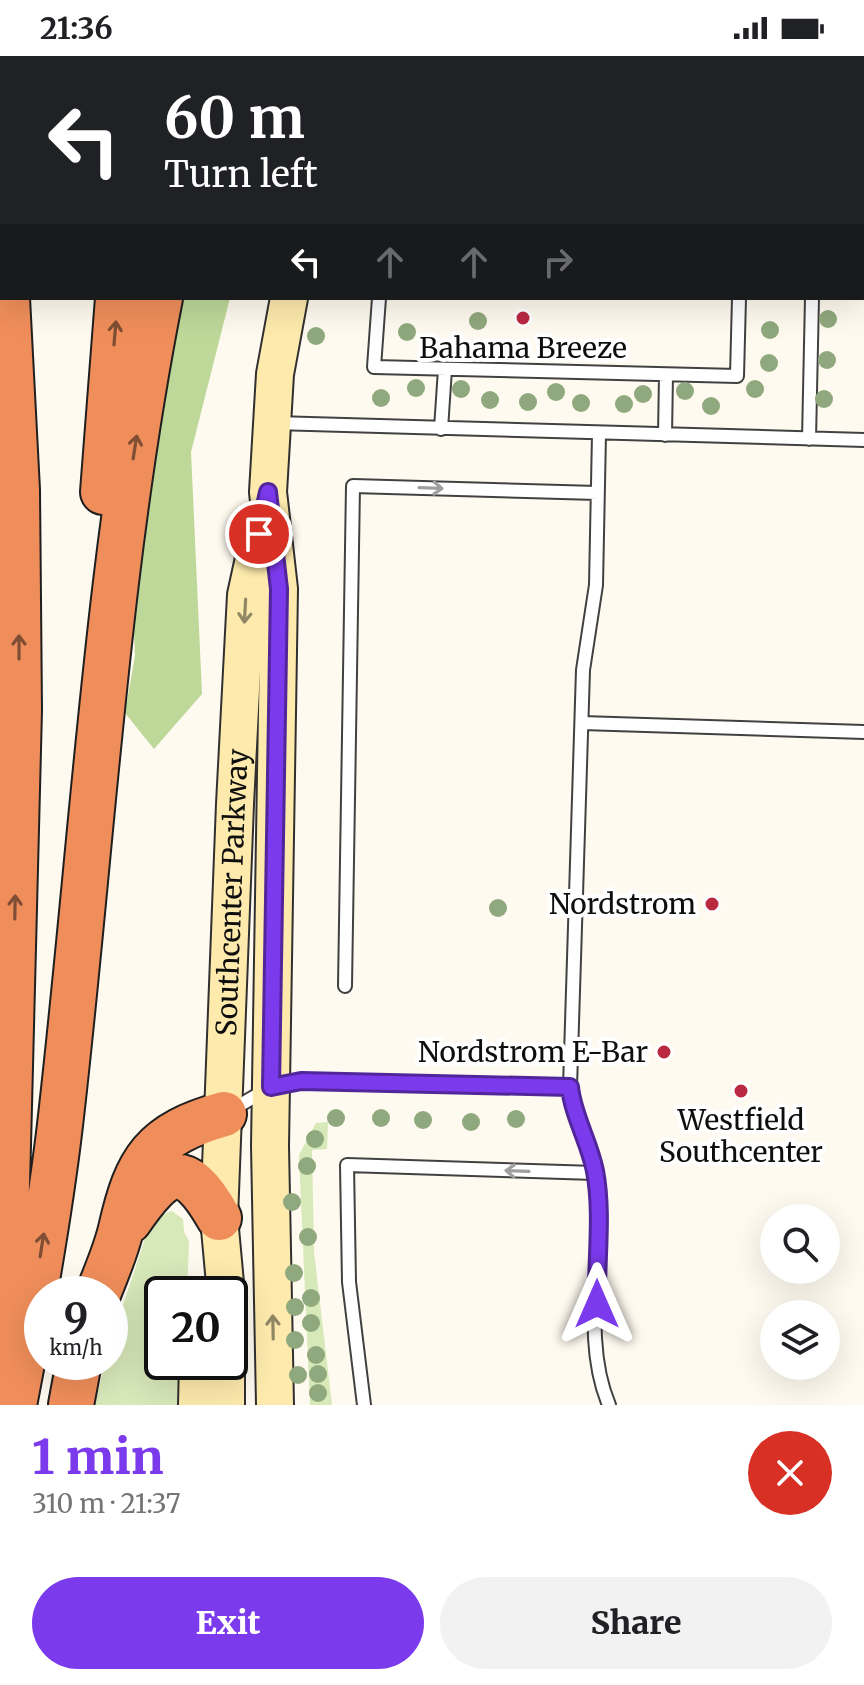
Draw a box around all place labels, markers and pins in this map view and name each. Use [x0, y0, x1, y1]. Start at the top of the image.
marker: Bahama Breeze [514, 309, 532, 327]
place label: Bahama Breeze [419, 330, 627, 366]
pin [225, 500, 293, 568]
place label: Nordstrom [549, 886, 696, 922]
marker: Nordstrom [703, 895, 721, 913]
place label: Nordstrom E-Bar [418, 1034, 648, 1070]
marker: Nordstrom E-Bar [655, 1043, 673, 1061]
marker: Westfield Southcenter [732, 1082, 750, 1100]
place label: Westfield Southcenter [659, 1102, 823, 1170]

